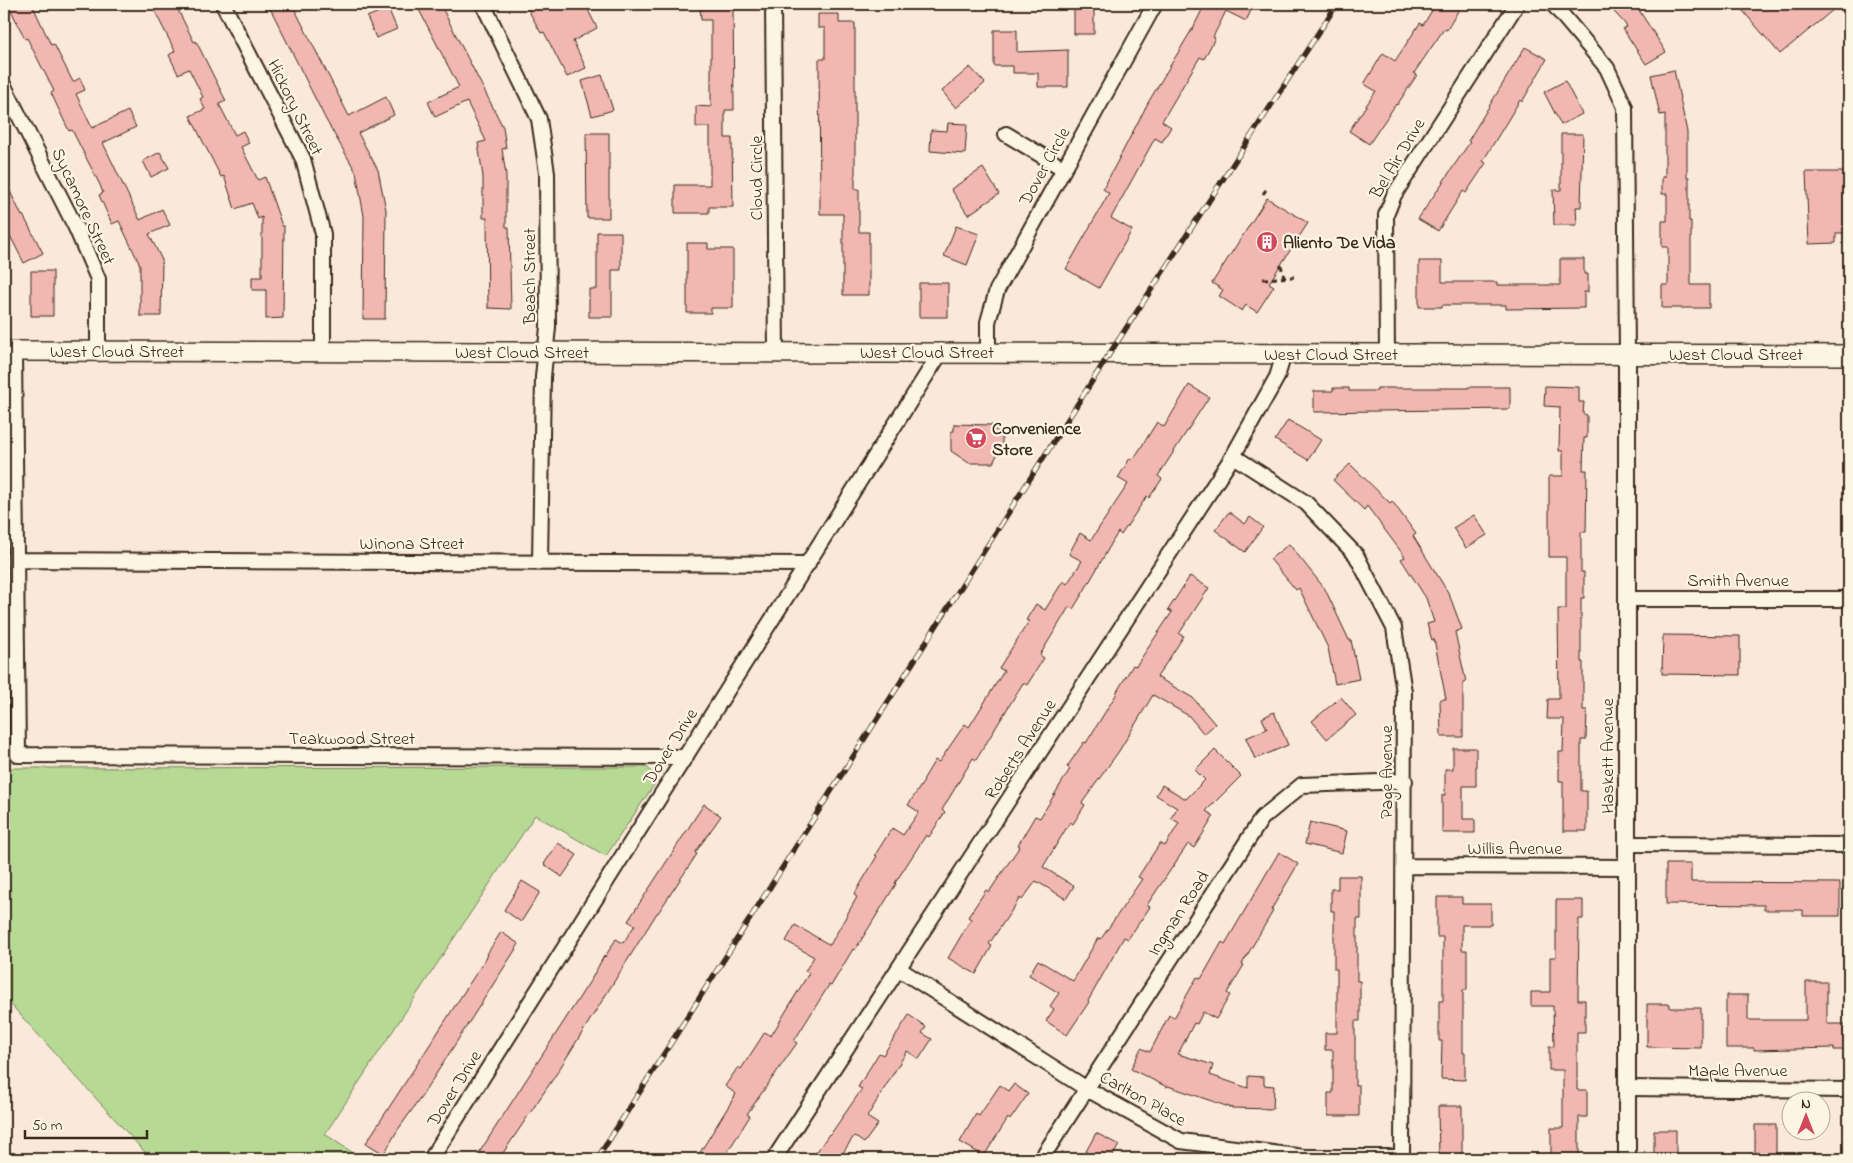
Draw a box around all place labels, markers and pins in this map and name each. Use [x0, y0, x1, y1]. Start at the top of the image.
building icon: Aliento De Vida [1255, 230, 1279, 254]
place label: Aliento De Vida [1283, 231, 1396, 257]
place label: Convenience Store [992, 417, 1082, 464]
supermarket icon: Convenience Store [964, 426, 988, 450]

